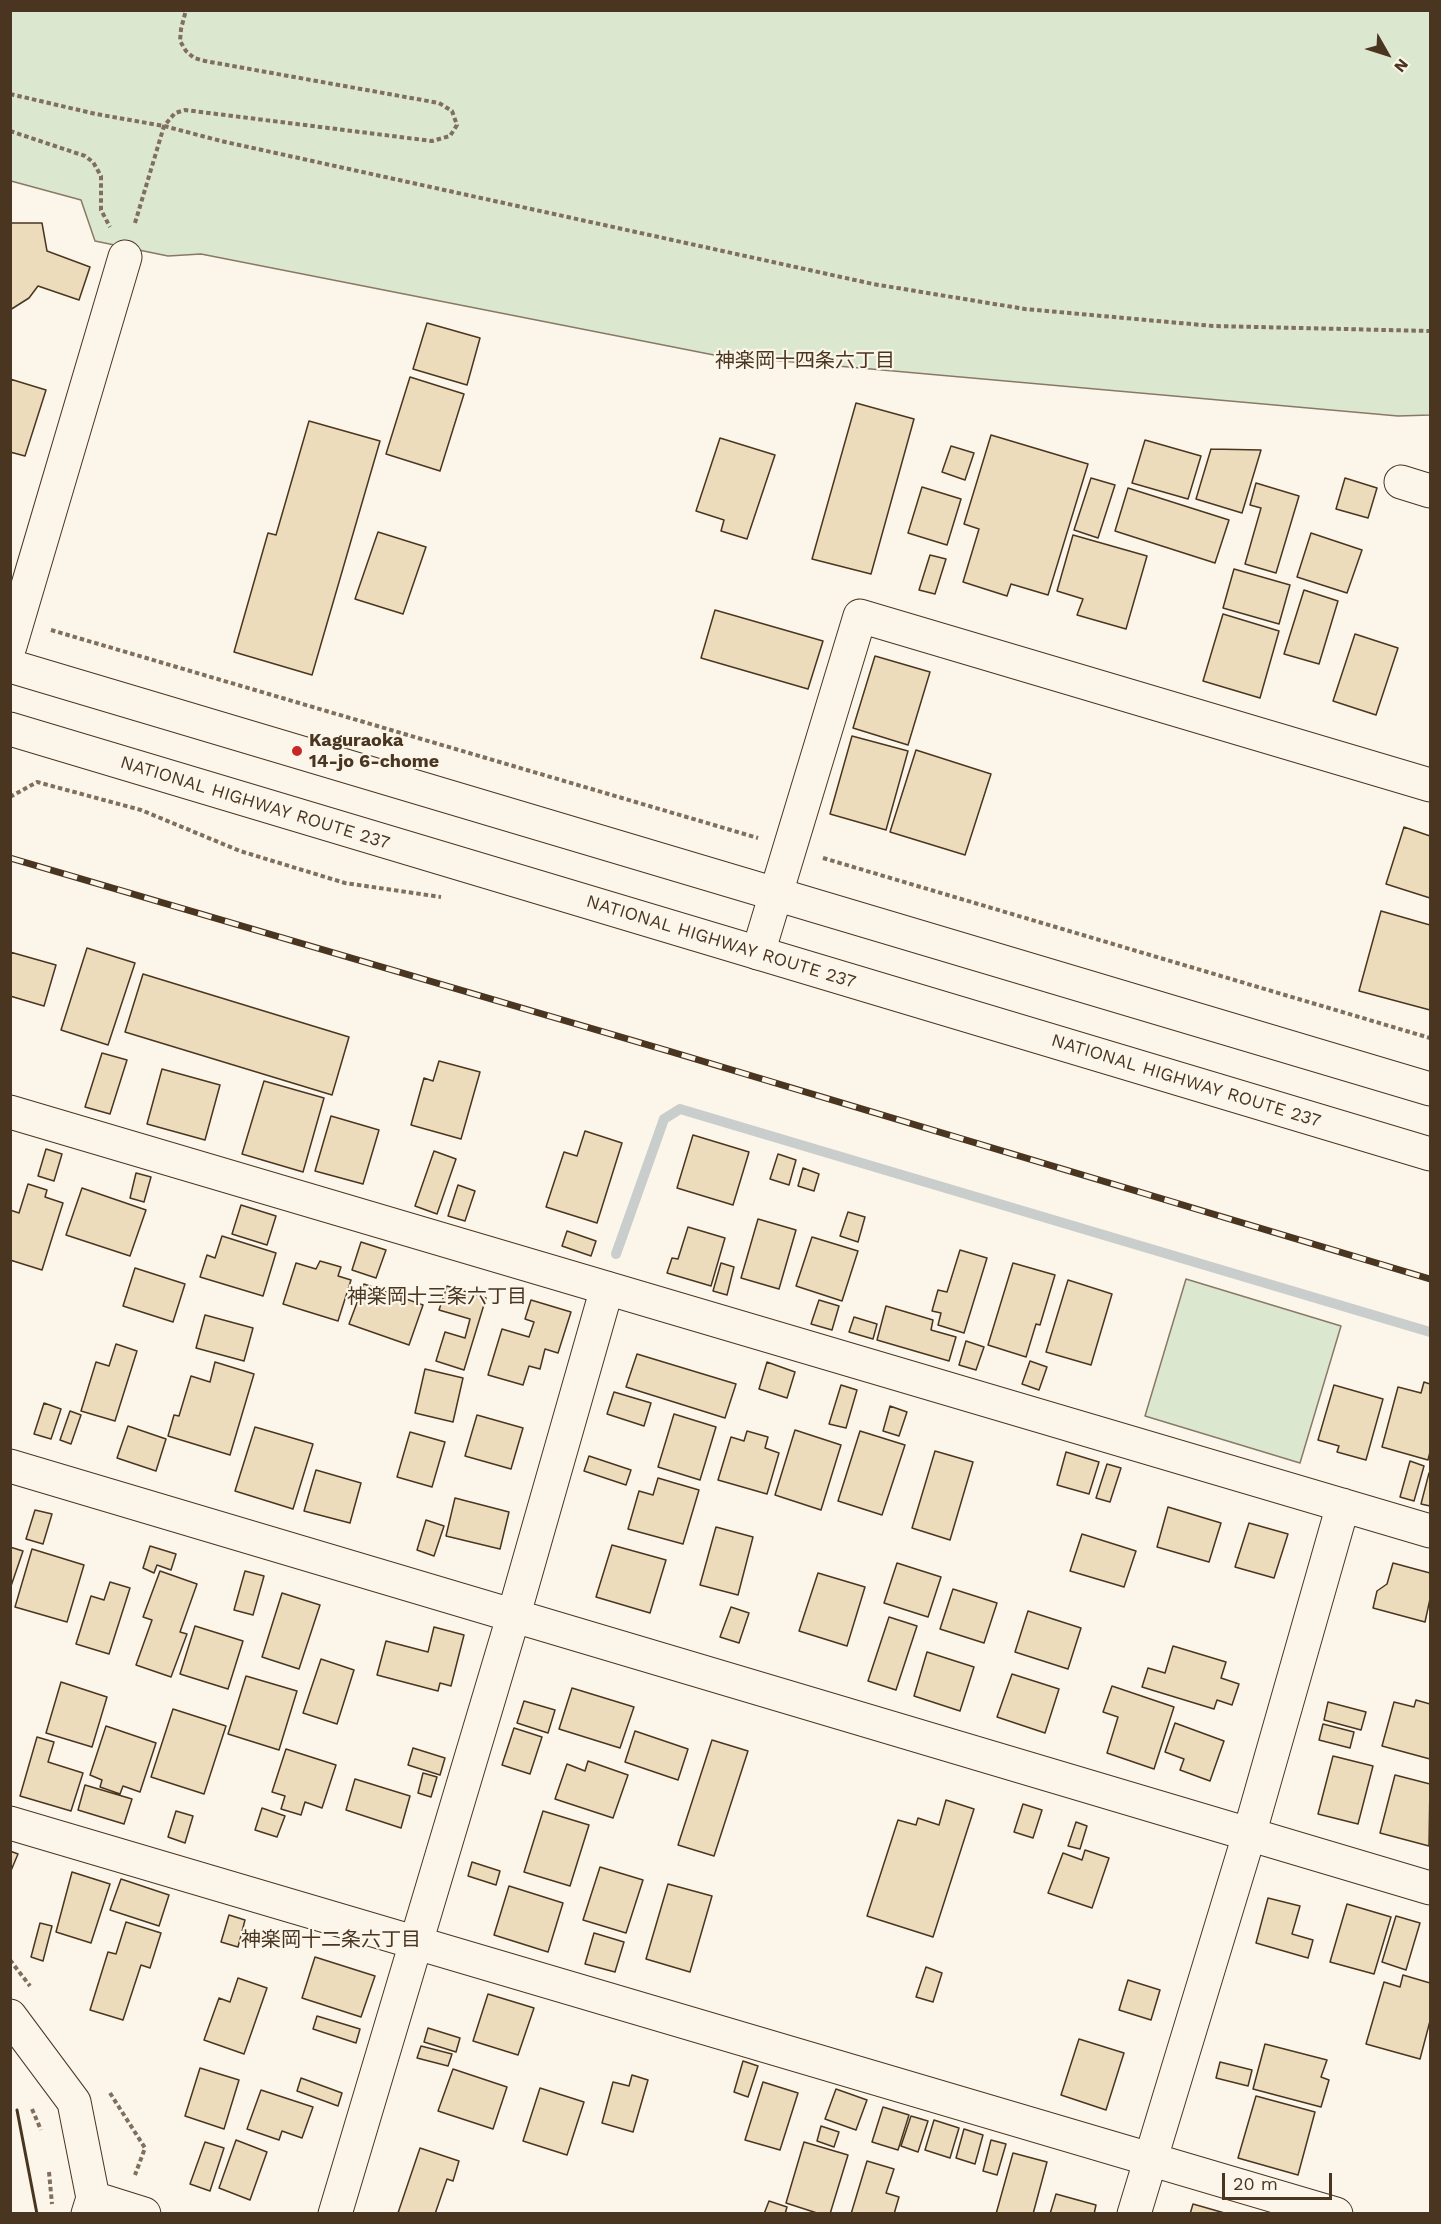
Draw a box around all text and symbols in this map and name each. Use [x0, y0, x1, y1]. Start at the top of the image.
north arrow [1357, 24, 1417, 84]
text: N [1390, 55, 1412, 76]
district label: 神楽岡十四条六丁目 [715, 349, 895, 373]
place label: Kaguraoka 14-jo 6-chome [309, 730, 439, 772]
marker: Kaguraoka 14-jo 6-chome [290, 744, 304, 758]
street label: NATIONAL HIGHWAY ROUTE 237 [118, 752, 392, 854]
street label: NATIONAL HIGHWAY ROUTE 237 [584, 891, 858, 993]
street label: NATIONAL HIGHWAY ROUTE 237 [1049, 1030, 1323, 1132]
district label: 神楽岡十三条六丁目 [347, 1285, 527, 1309]
district label: 神楽岡十二条六丁目 [241, 1928, 421, 1952]
scale bar [1225, 2161, 1334, 2199]
text: 20 m [1233, 2173, 1278, 2194]

